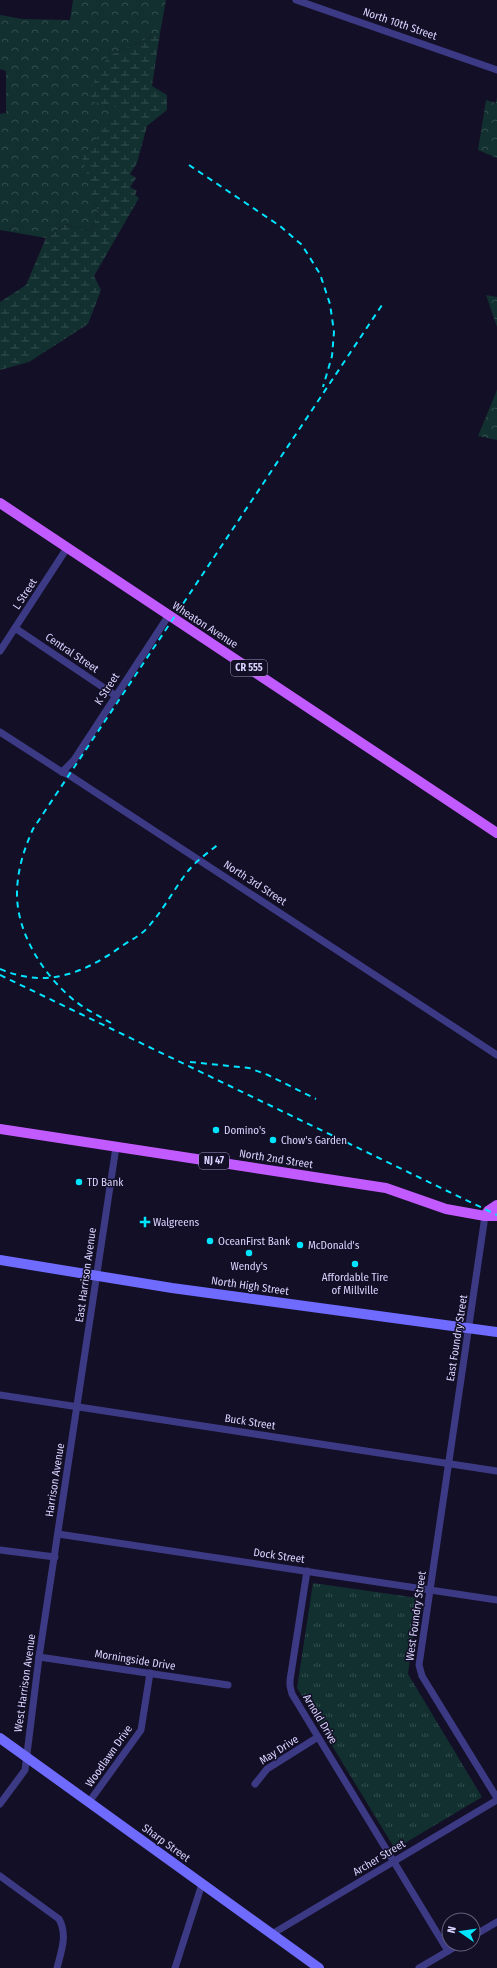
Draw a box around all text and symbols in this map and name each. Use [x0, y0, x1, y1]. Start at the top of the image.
street label: North 10th Street [361, 5, 439, 43]
street label: L Street [10, 576, 40, 612]
street label: Wheaton Avenue [170, 599, 240, 651]
street label: Central Street [43, 630, 101, 676]
road number: CR 555 [231, 660, 267, 676]
street label: K Street [92, 670, 122, 707]
street label: North 3rd Street [221, 858, 289, 908]
place label: Domino's [224, 1124, 266, 1137]
marker: Domino's [211, 1125, 221, 1135]
place label: Chow's Garden [281, 1134, 347, 1147]
marker: Chow's Garden [268, 1135, 278, 1145]
street label: North 2nd Street [238, 1147, 314, 1171]
road number: NJ 47 [199, 1153, 229, 1169]
place label: TD Bank [87, 1176, 124, 1189]
marker: TD Bank [74, 1177, 84, 1187]
place label: Walgreens [153, 1216, 199, 1229]
marker: Walgreens [140, 1217, 150, 1227]
street label: East Harrison Avenue [73, 1227, 99, 1323]
place label: OceanFirst Bank [218, 1235, 291, 1248]
marker: OceanFirst Bank [205, 1236, 215, 1246]
place label: McDonald's [308, 1239, 360, 1252]
marker: McDonald's [295, 1240, 305, 1250]
marker: Wendy's [244, 1248, 254, 1258]
marker: Affordable Tire of Millville [350, 1259, 360, 1269]
place label: Wendy's [231, 1260, 268, 1273]
place label: Affordable Tire of Millville [322, 1271, 388, 1297]
street label: North High Street [210, 1274, 290, 1298]
street label: East Foundry Street [444, 1293, 470, 1382]
street label: Buck Street [224, 1412, 277, 1432]
street label: Harrison Avenue [43, 1442, 67, 1518]
street label: Dock Street [253, 1546, 306, 1566]
street label: West Foundry Street [403, 1570, 429, 1662]
street label: West Harrison Avenue [12, 1633, 38, 1733]
street label: Morningside Drive [94, 1647, 176, 1673]
street label: Arnold Drive [300, 1692, 340, 1746]
street label: Woodlawn Drive [83, 1723, 135, 1789]
street label: May Drive [257, 1733, 301, 1767]
street label: Sharp Street [140, 1821, 193, 1865]
street label: Archer Street [350, 1837, 408, 1879]
north arrow [441, 1912, 481, 1952]
text: N [445, 1925, 459, 1935]

